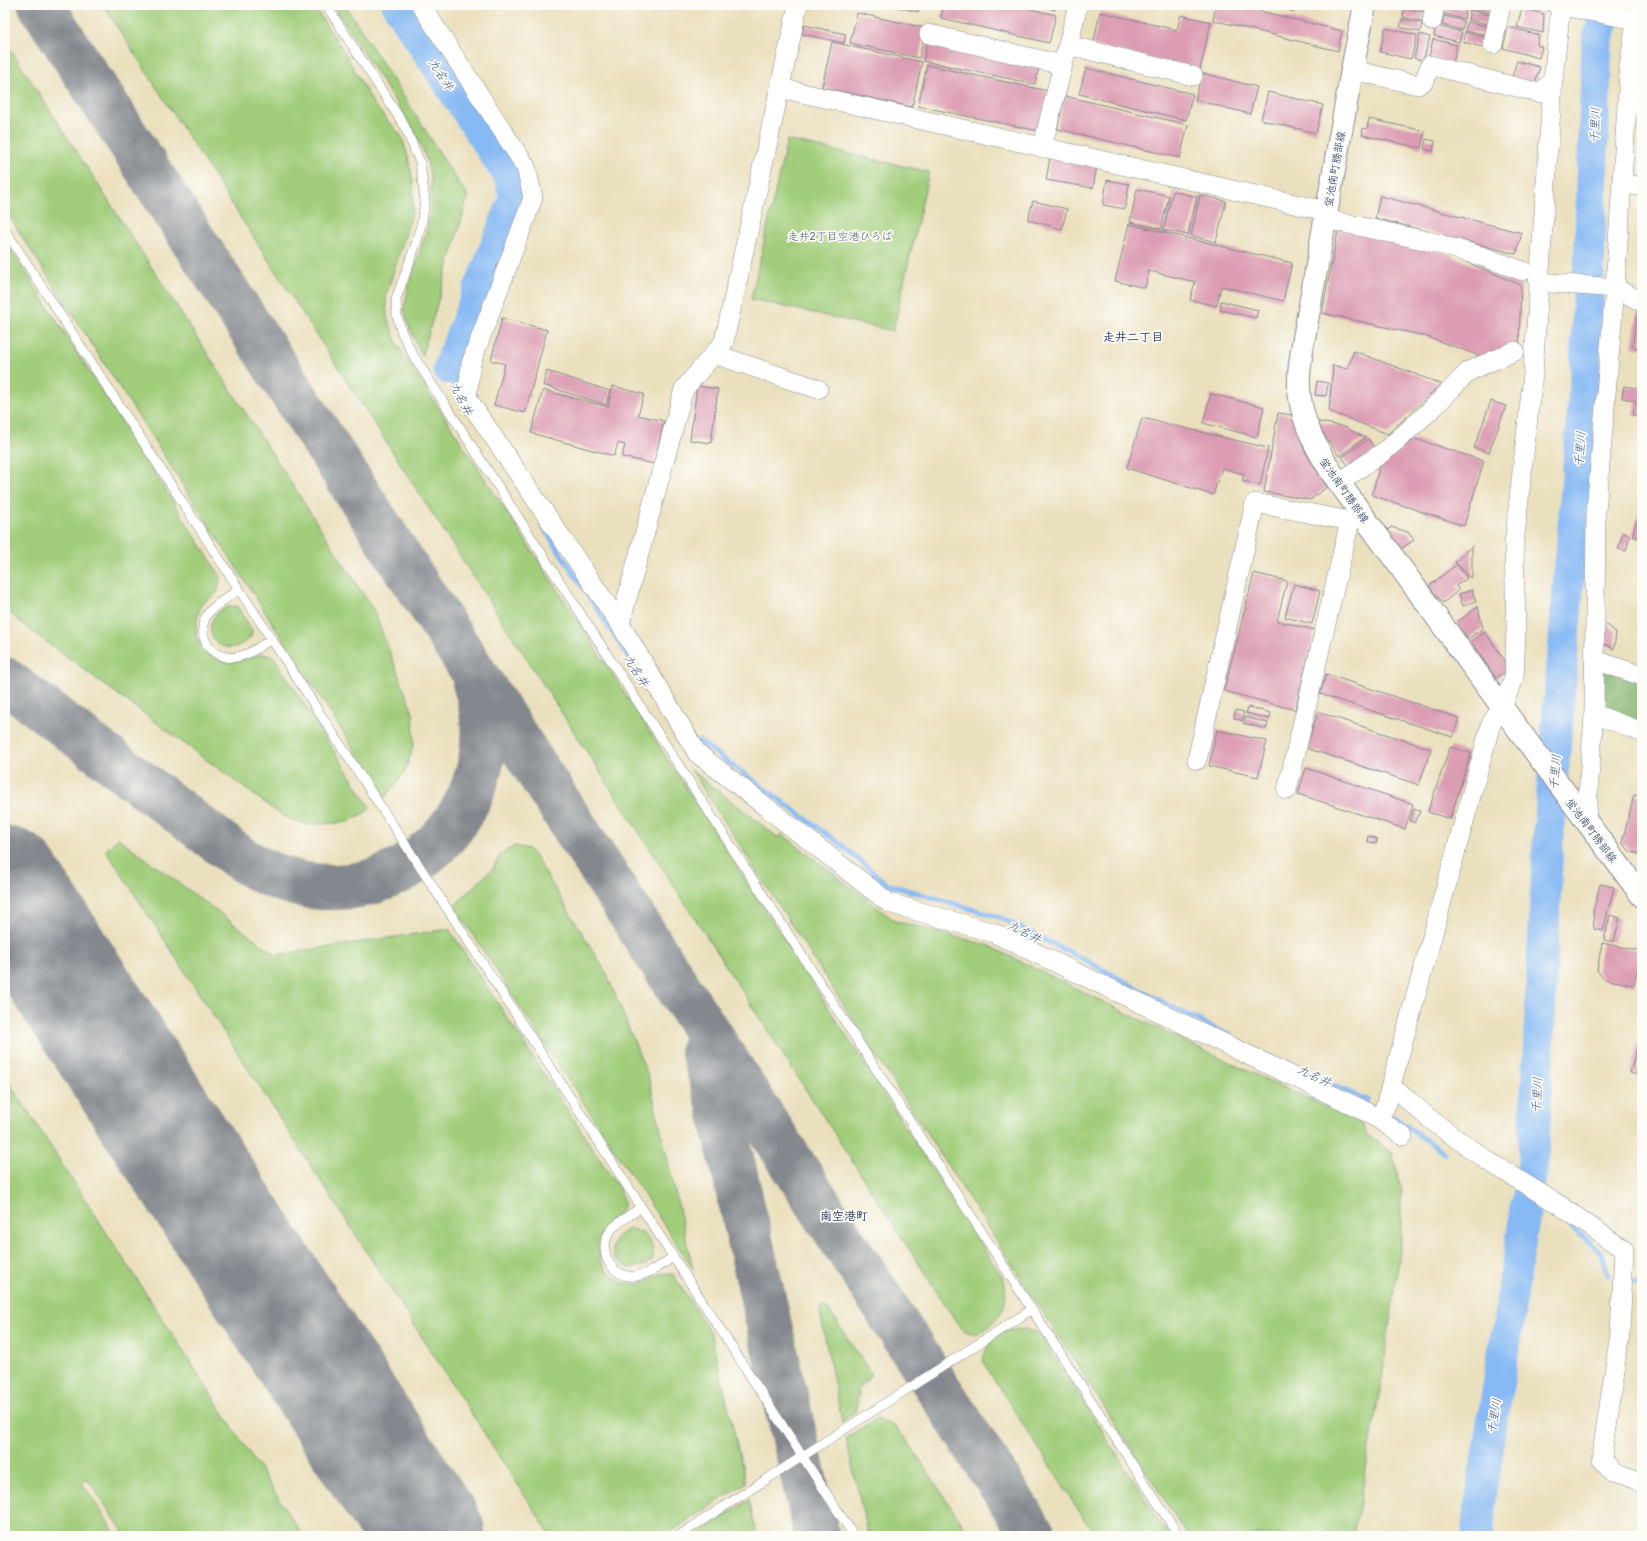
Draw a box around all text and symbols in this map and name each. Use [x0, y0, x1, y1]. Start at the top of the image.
water label: 九名井 [425, 55, 459, 94]
water label: 千里川 [1585, 107, 1603, 143]
street label: 蛍池南町勝部線 [1320, 130, 1348, 208]
park label: 走井2丁目空港ひろば [787, 228, 893, 243]
district label: 走井二丁目 [1103, 328, 1163, 344]
water label: 九名井 [447, 378, 478, 419]
water label: 千里川 [1569, 430, 1589, 468]
street label: 蛍池南町勝部線 [1317, 454, 1373, 526]
water label: 九名井 [621, 650, 654, 690]
water label: 千里川 [1544, 753, 1564, 791]
street label: 蛍池南町勝部線 [1563, 795, 1621, 865]
water label: 九名井 [1005, 916, 1046, 947]
water label: 九名井 [1295, 1060, 1336, 1090]
water label: 千里川 [1527, 1077, 1545, 1113]
district label: 南空港町 [820, 1207, 868, 1223]
water label: 千里川 [1482, 1397, 1504, 1435]

